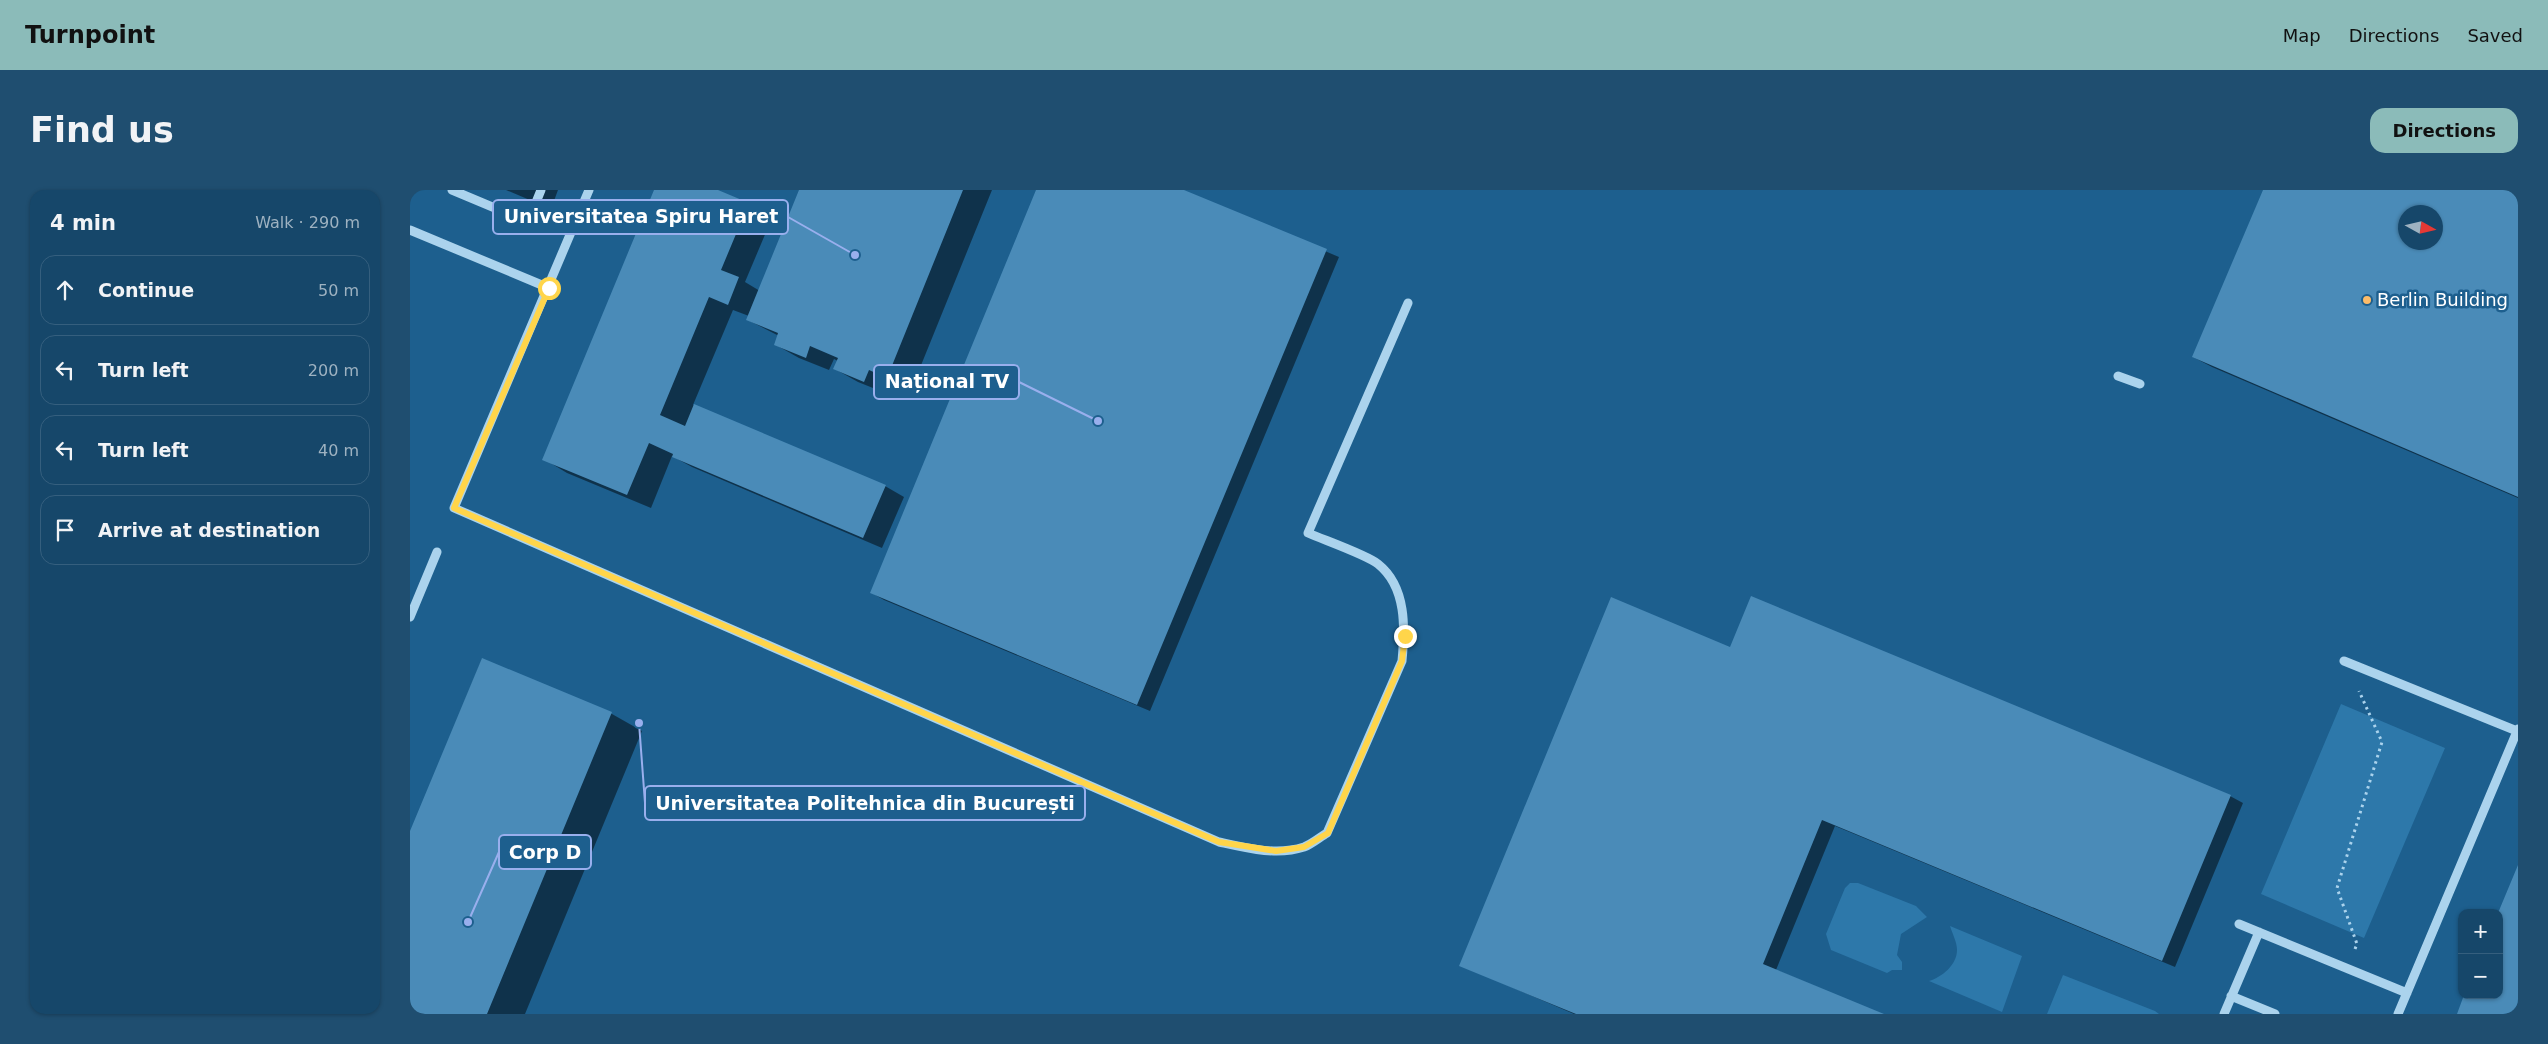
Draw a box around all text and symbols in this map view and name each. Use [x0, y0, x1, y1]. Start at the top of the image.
text: Turnpoint [25, 21, 155, 49]
text: Map [2283, 25, 2321, 46]
text: Directions [2349, 25, 2439, 46]
text: Saved [2467, 25, 2523, 46]
button: Directions [2370, 108, 2518, 153]
text: Find us [30, 110, 174, 150]
callout: Universitatea Spiru Haret [493, 200, 788, 234]
text: Universitatea Spiru Haret [504, 205, 778, 227]
north arrow [2398, 205, 2443, 250]
text: 4 min [50, 211, 116, 235]
text: Walk · 290 m [255, 213, 360, 232]
icon: ahead [51, 276, 79, 304]
route start [538, 277, 561, 300]
text: Continue [98, 279, 194, 301]
text: 50 m [318, 281, 359, 300]
place label: Berlin Building [2377, 289, 2508, 310]
marker: Berlin Building [2361, 294, 2373, 306]
icon: left [51, 356, 79, 384]
text: Turn left [98, 359, 189, 381]
text: 200 m [308, 361, 359, 380]
callout: Național TV [874, 365, 1019, 399]
text: Național TV [885, 370, 1010, 393]
icon: left [51, 436, 79, 464]
text: Turn left [98, 439, 189, 461]
text: 40 m [318, 441, 359, 460]
icon: arrive [51, 516, 79, 544]
text: Arrive at destination [98, 519, 320, 541]
route end [1394, 625, 1417, 648]
callout: Universitatea Politehnica din București [645, 786, 1085, 820]
text: Universitatea Politehnica din București [655, 792, 1075, 814]
callout: Corp D [499, 835, 591, 869]
text: Corp D [509, 841, 581, 863]
map controls [2458, 909, 2503, 999]
button: + [2458, 909, 2503, 954]
button: − [2458, 954, 2503, 999]

